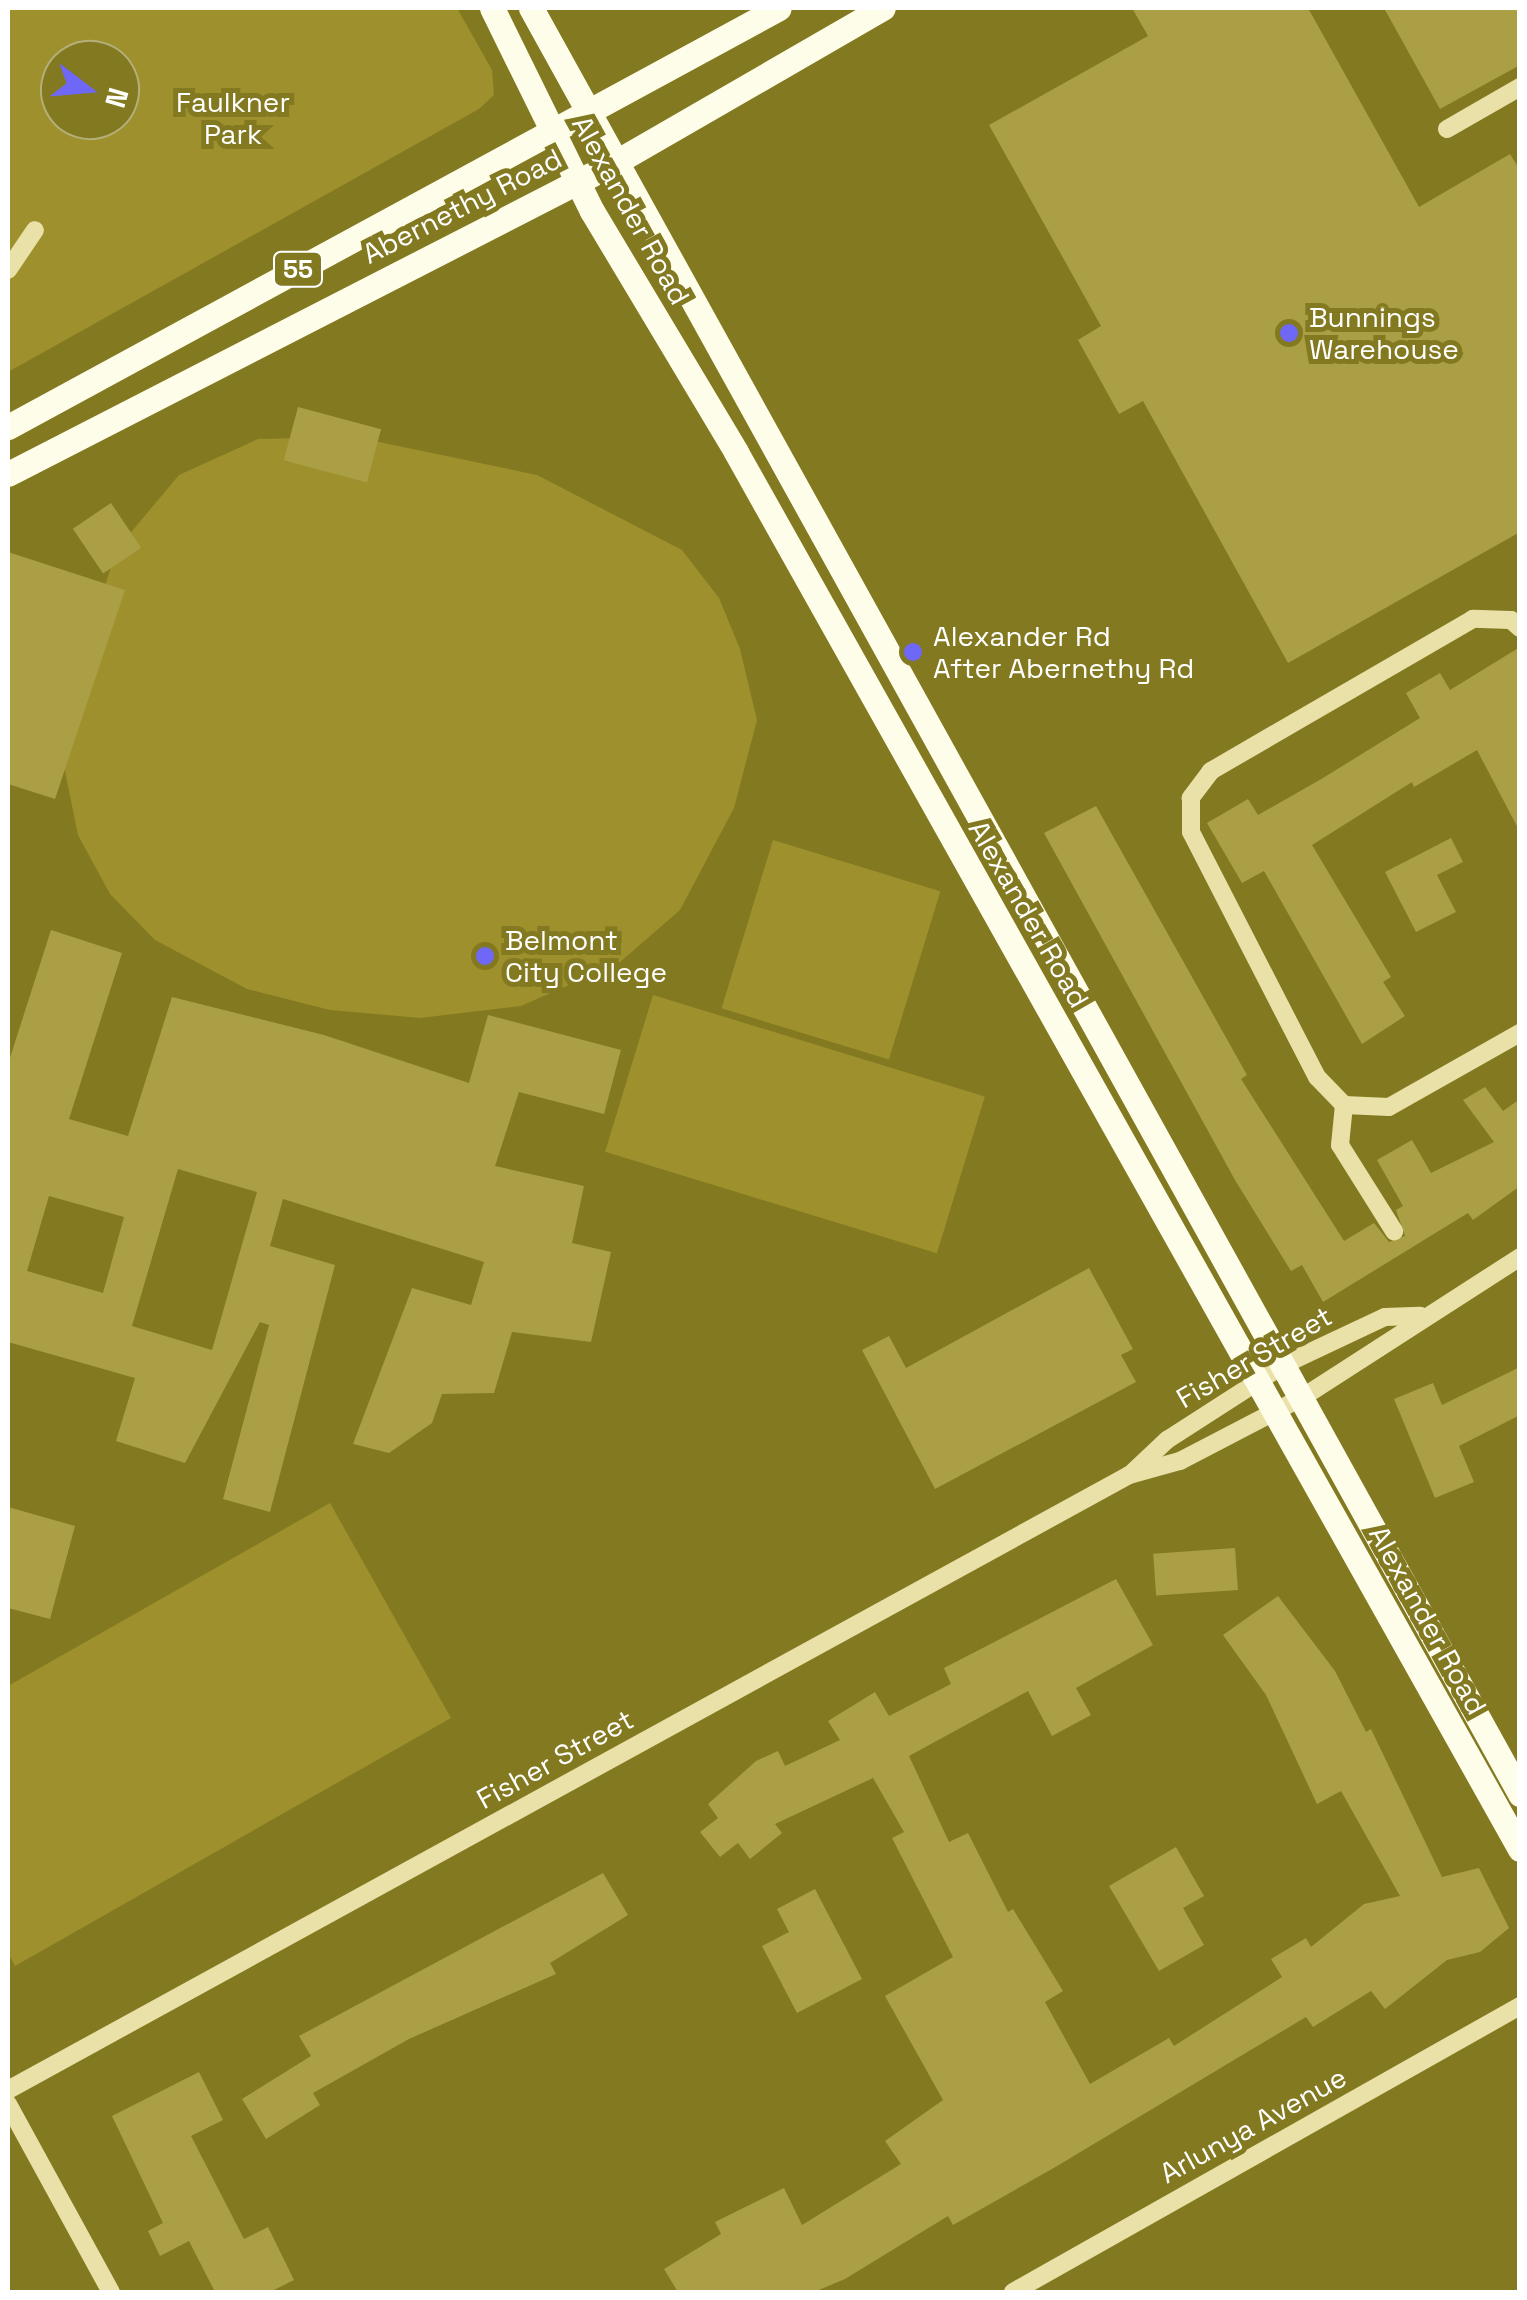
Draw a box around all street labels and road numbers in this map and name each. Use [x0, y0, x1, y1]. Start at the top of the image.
street label: Alexander Road [565, 110, 697, 310]
street label: Abernethy Road [357, 141, 567, 271]
road number: 55 [273, 249, 323, 289]
street label: Alexander Road [962, 814, 1096, 1014]
street label: Fisher Street [1170, 1299, 1338, 1415]
street label: Alexander Road [1362, 1520, 1494, 1720]
street label: Fisher Street [471, 1702, 639, 1816]
street label: Arlunya Avenue [1154, 2060, 1352, 2190]

